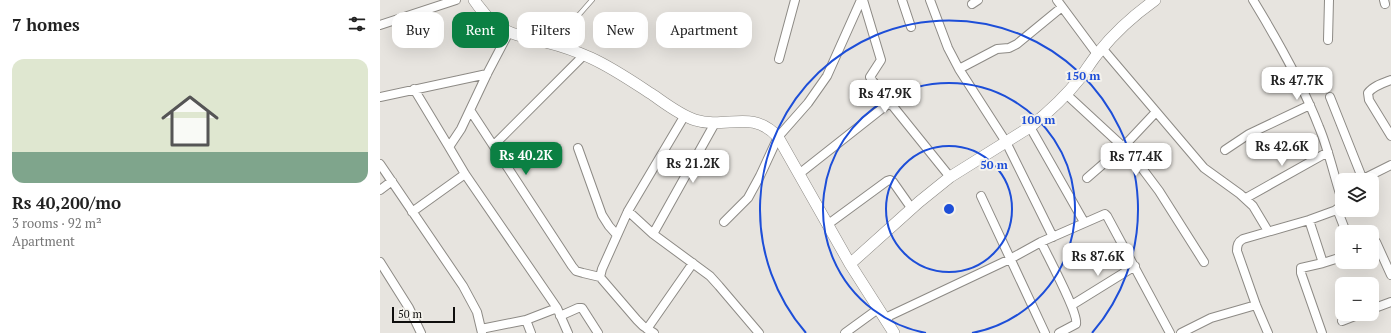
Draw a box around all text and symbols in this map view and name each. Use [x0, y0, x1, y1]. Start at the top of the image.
chip: Buy [392, 12, 444, 48]
chip: Rent [452, 12, 509, 48]
chip: Filters [517, 12, 585, 48]
chip: New [593, 12, 648, 48]
chip: Apartment [656, 12, 752, 48]
text: 7 homes [12, 13, 80, 36]
icon: filters [346, 13, 368, 35]
pin: Rs 47.7K [1256, 67, 1338, 101]
text: 150 m [1066, 68, 1100, 83]
text: Rs 47.7K [1271, 71, 1323, 89]
pin: Rs 47.9K [844, 80, 926, 114]
text: Rs 47.9K [859, 84, 911, 102]
icon: home [154, 85, 226, 157]
text: 100 m [1021, 112, 1055, 127]
pin: Rs 42.6K [1241, 133, 1323, 167]
text: Rs 42.6K [1255, 137, 1309, 155]
pin: Rs 40.2K [485, 142, 567, 176]
pin: Rs 77.4K [1095, 143, 1177, 177]
text: Rs 40.2K [499, 146, 553, 164]
text: Rs 77.4K [1110, 147, 1162, 165]
pin: Rs 21.2K [652, 150, 734, 184]
text: Rs 21.2K [666, 154, 720, 172]
text: 50 m [980, 157, 1008, 172]
map controls [1335, 173, 1379, 321]
button: layers [1335, 173, 1379, 217]
text: Rs 40,200/mo [12, 191, 121, 214]
centre of rings [942, 202, 956, 216]
text: 3 rooms · 92 m² [12, 214, 102, 232]
button: + [1335, 225, 1379, 269]
text: Apartment [12, 232, 75, 250]
pin: Rs 87.6K [1057, 243, 1139, 277]
text: Rs 87.6K [1072, 247, 1124, 265]
button: − [1335, 277, 1379, 321]
scale bar [392, 305, 455, 324]
text: 50 m [398, 307, 422, 321]

